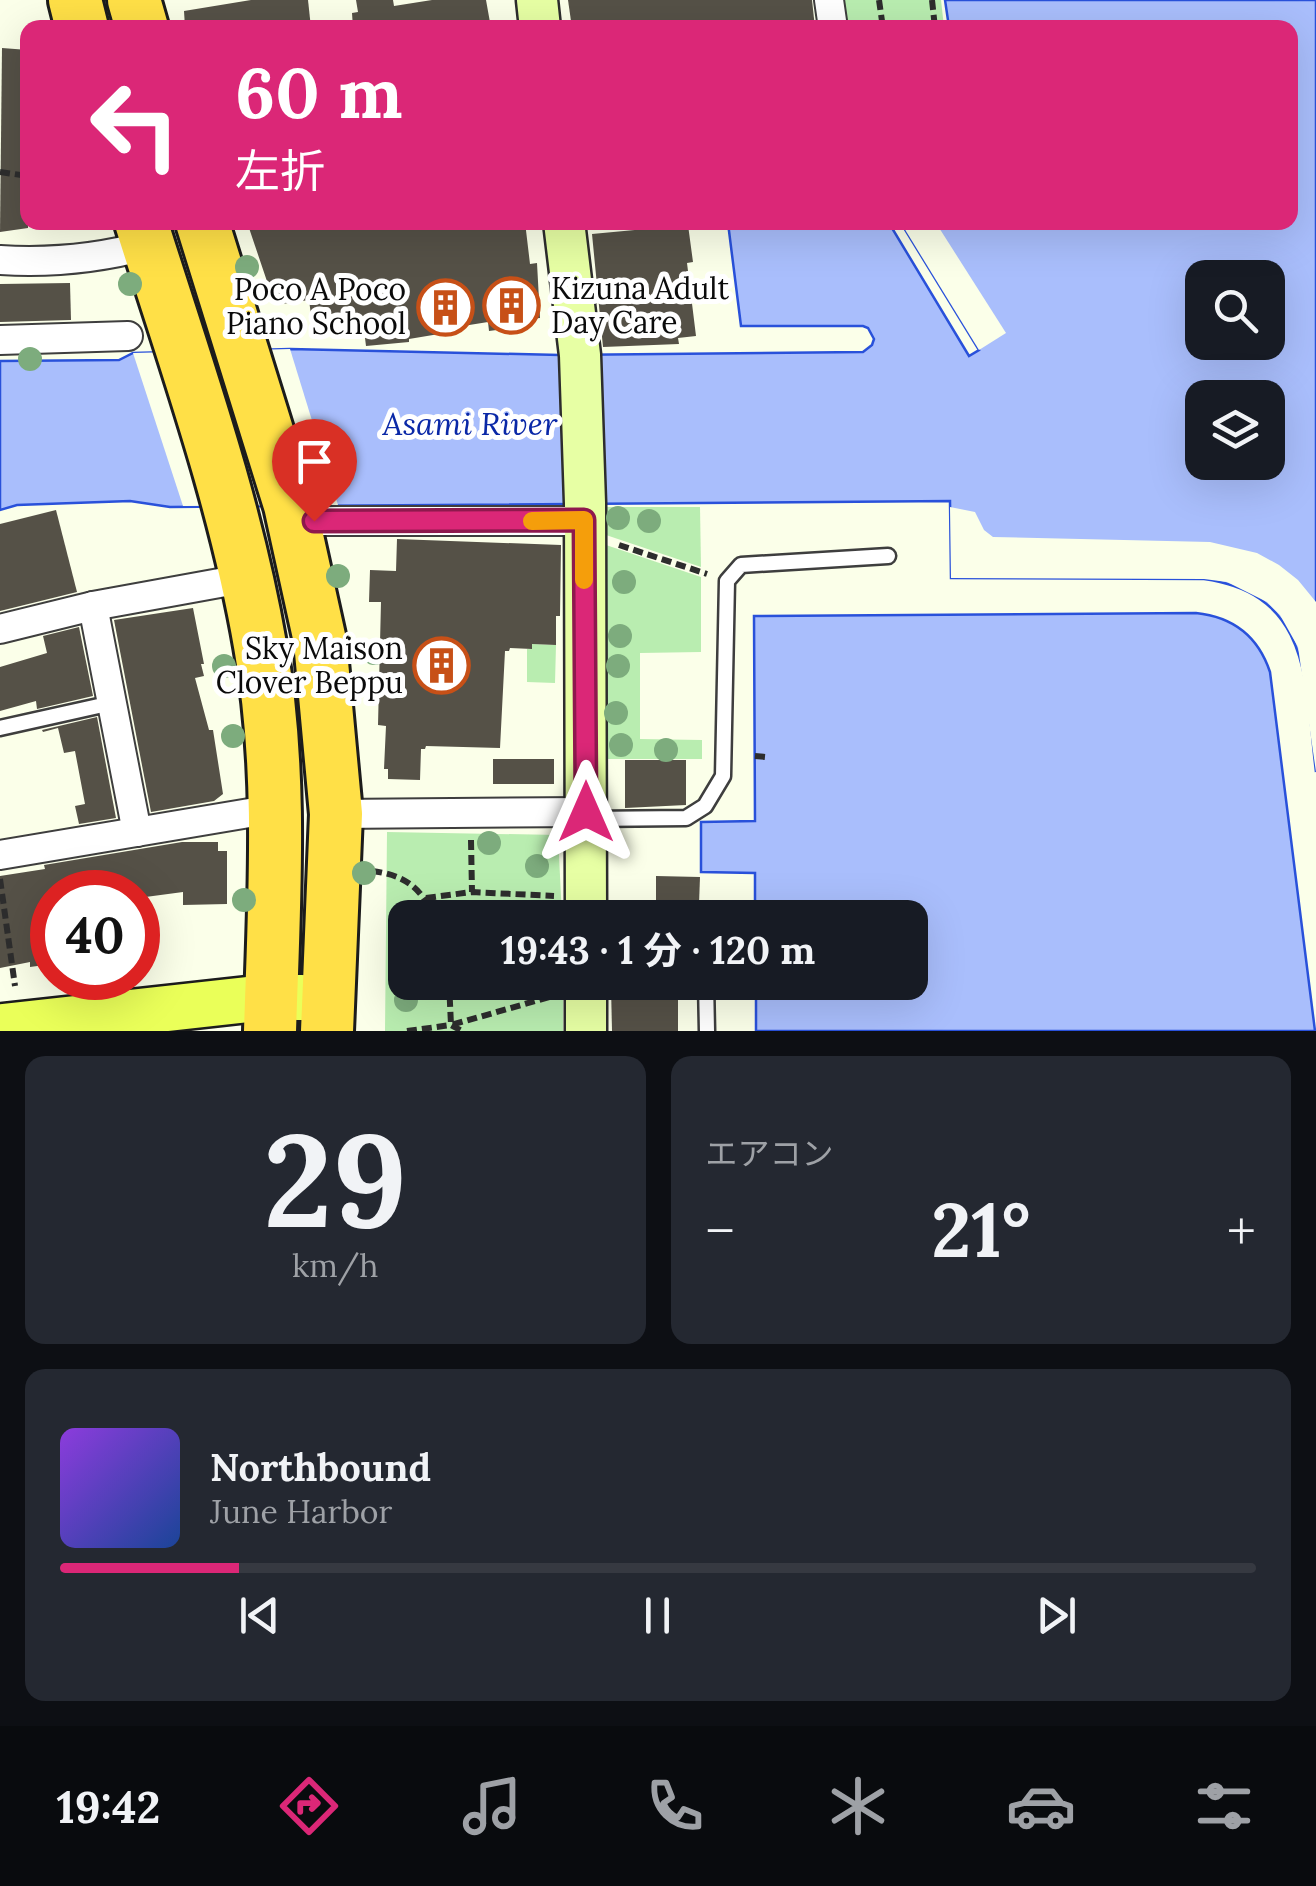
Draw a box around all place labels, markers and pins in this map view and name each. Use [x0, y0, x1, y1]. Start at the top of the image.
place label: Kizuna Adult Day Care [551, 269, 730, 342]
place label: Poco A Poco Piano School [226, 270, 406, 342]
building icon: Kizuna Adult Day Care [482, 276, 542, 336]
building icon: Poco A Poco Piano School [415, 277, 475, 337]
pin [272, 419, 357, 522]
place label: Sky Maison Clover Beppu [216, 629, 403, 701]
building icon: Sky Maison Clover Beppu [412, 636, 472, 696]

